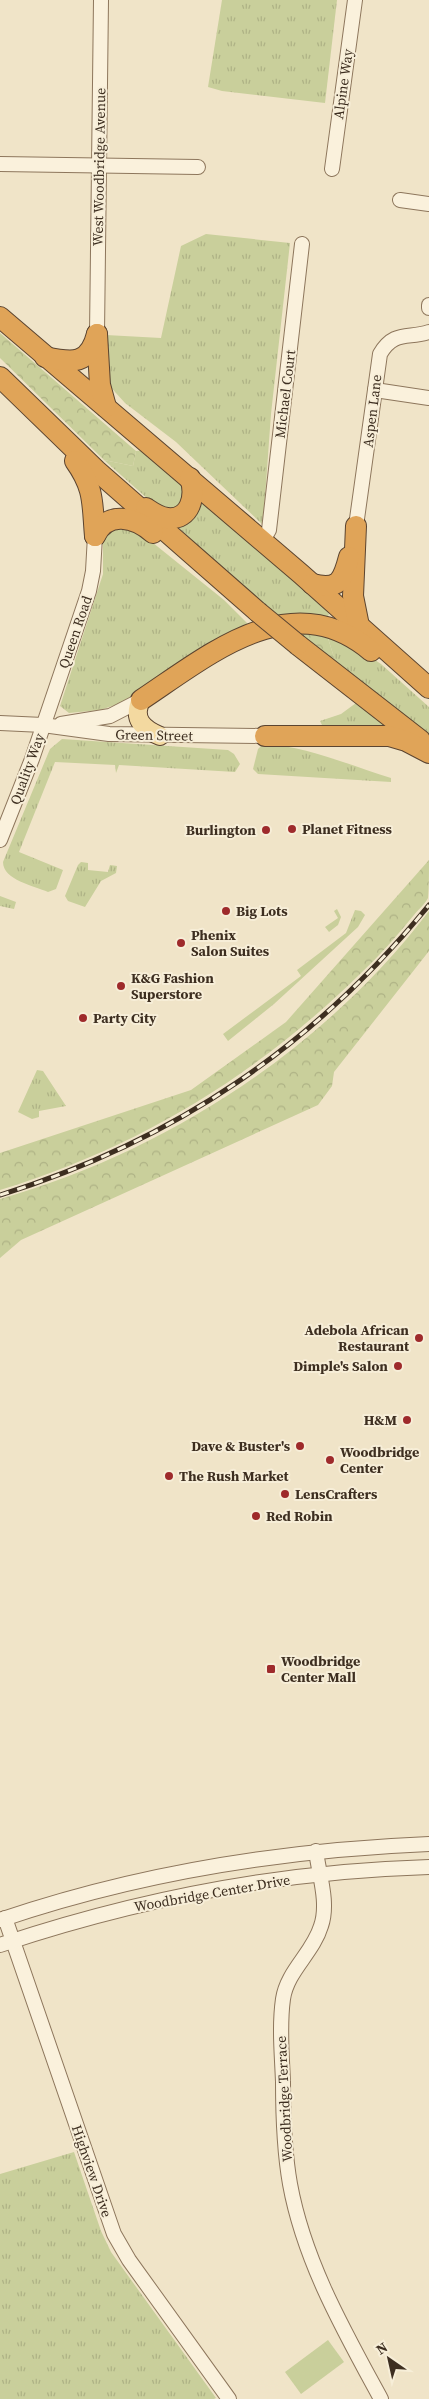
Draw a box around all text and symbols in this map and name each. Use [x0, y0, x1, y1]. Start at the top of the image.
street label: Alpine Way [328, 47, 358, 120]
street label: West Woodbridge Avenue [88, 88, 110, 246]
street label: Michael Court [270, 348, 300, 439]
street label: Aspen Lane [358, 373, 386, 449]
street label: Queen Road [53, 593, 97, 671]
street label: Green Street [115, 724, 193, 746]
street label: Quality Way [5, 730, 49, 808]
place label: Planet Fitness [302, 819, 393, 839]
place label: Burlington [186, 820, 256, 840]
marker: Planet Fitness [286, 823, 298, 835]
marker: Burlington [260, 824, 272, 836]
place label: Big Lots [236, 901, 288, 921]
marker: Big Lots [220, 905, 232, 917]
place label: Phenix Salon Suites [191, 925, 270, 961]
marker: Phenix Salon Suites [175, 937, 187, 949]
place label: K&G Fashion Superstore [131, 968, 214, 1004]
marker: K&G Fashion Superstore [115, 980, 127, 992]
place label: Party City [93, 1008, 157, 1028]
marker: Party City [77, 1012, 89, 1024]
place label: Adebola African Restaurant [305, 1320, 410, 1356]
marker: Adebola African Restaurant [413, 1332, 425, 1344]
place label: Dimple's Salon [293, 1356, 388, 1376]
marker: Dimple's Salon [392, 1360, 404, 1372]
place label: H&M [364, 1410, 397, 1430]
marker: H&M [401, 1414, 413, 1426]
place label: Dave & Buster's [191, 1436, 291, 1456]
marker: Dave & Buster's [294, 1440, 306, 1452]
place label: Woodbridge Center [340, 1442, 419, 1478]
marker: Woodbridge Center [324, 1454, 336, 1466]
place label: The Rush Market [179, 1466, 290, 1486]
marker: The Rush Market [163, 1470, 175, 1482]
place label: LensCrafters [295, 1484, 378, 1504]
marker: LensCrafters [279, 1488, 291, 1500]
place label: Red Robin [266, 1506, 333, 1526]
marker: Red Robin [250, 1510, 262, 1522]
place label: Woodbridge Center Mall [281, 1651, 360, 1687]
marker: Woodbridge Center Mall [265, 1663, 277, 1675]
street label: Woodbridge Center Drive [132, 1869, 292, 1917]
street label: Woodbridge Terrace [271, 2035, 297, 2163]
street label: Highview Drive [67, 2122, 117, 2220]
north arrow [364, 2334, 414, 2384]
text: N [372, 2337, 392, 2359]

